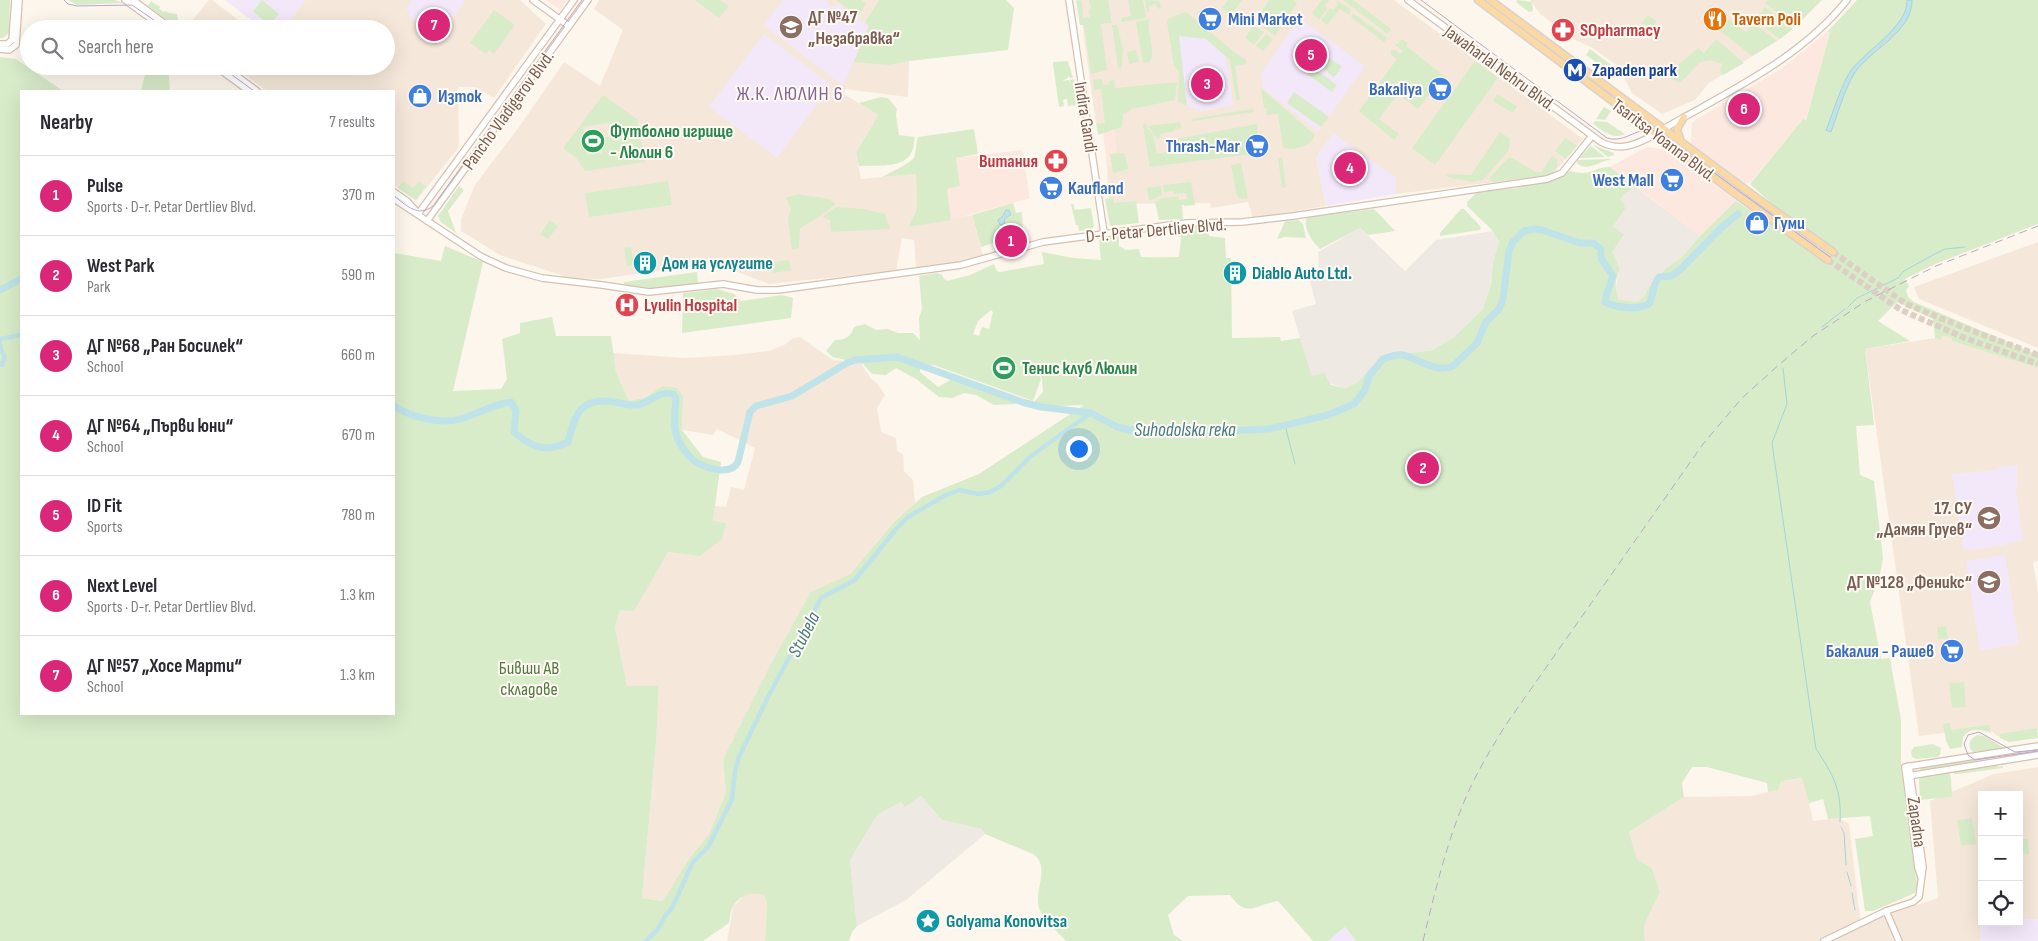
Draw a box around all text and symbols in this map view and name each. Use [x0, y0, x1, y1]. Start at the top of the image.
pin: 7 [418, 6, 450, 44]
supermarket icon: Mini Market [1197, 6, 1223, 32]
restaurant icon: Tavern Poli [1702, 6, 1728, 32]
place label: ДГ №47 „Незабравка“ [808, 7, 900, 49]
place label: Mini Market [1228, 9, 1303, 30]
place label: Tavern Poli [1732, 9, 1801, 30]
school or university icon: ДГ №47 „Незабравка“ [778, 14, 804, 40]
pharmacy icon: SOpharmacy [1550, 17, 1576, 43]
search box [20, 20, 395, 75]
street label: Jawaharlal Nehru Blvd. [1439, 20, 1559, 116]
place label: SOpharmacy [1580, 20, 1661, 41]
icon: search [38, 34, 66, 62]
text: Search here [78, 36, 154, 59]
pin: 5 [1295, 36, 1327, 74]
street label: Pancho Vladigerov Blvd. [458, 47, 559, 174]
metro station icon: Zapaden park [1562, 57, 1588, 83]
place label: Zapaden park [1592, 60, 1677, 81]
pin: 3 [1191, 65, 1223, 103]
supermarket icon: Bakaliya [1427, 76, 1453, 102]
place label: Bakaliya [1369, 79, 1422, 100]
street label: Indira Gandi [1070, 80, 1101, 154]
district label: Ж.К. ЛЮЛИН 6 [736, 82, 844, 106]
shop icon: Изток [407, 83, 433, 109]
place label: Изток [438, 86, 482, 107]
pin: 6 [1728, 90, 1760, 128]
street label: Tsaritsa Yoanna Blvd. [1608, 94, 1720, 186]
text: Nearby [40, 110, 93, 135]
text: 7 results [329, 113, 375, 132]
place label: Футболно игрище - Люлин 6 [610, 121, 733, 163]
sports icon: Футболно игрище - Люлин 6 [580, 128, 606, 154]
supermarket icon: Thrash-Mar [1244, 133, 1270, 159]
place label: Thrash-Mar [1165, 136, 1240, 157]
pharmacy icon: Витания [1043, 148, 1069, 174]
pin: 4 [1334, 149, 1366, 187]
place label: Витания [979, 151, 1038, 172]
supermarket icon: West Mall [1659, 167, 1685, 193]
place label: West Mall [1592, 170, 1654, 191]
text: Pulse [87, 175, 123, 198]
supermarket icon: Kaufland [1038, 175, 1064, 201]
place label: Kaufland [1068, 178, 1124, 199]
text: 1 [53, 186, 59, 205]
text: 370 m [342, 186, 375, 205]
text: Sports · D-r. Petar Dertliev Blvd. [87, 198, 256, 217]
shop icon: Гуми [1744, 210, 1770, 236]
place label: Гуми [1774, 213, 1805, 234]
street label: D-r. Petar Dertliev Blvd. [1085, 214, 1227, 247]
pin: 1 [995, 222, 1027, 260]
building icon: Дом на услугите [632, 250, 658, 276]
place label: Дом на услугите [662, 253, 773, 274]
text: West Park [87, 255, 155, 278]
building icon: Diablo Auto Ltd. [1222, 260, 1248, 286]
place label: Diablo Auto Ltd. [1252, 263, 1352, 284]
text: 2 [52, 266, 60, 285]
text: 590 m [342, 266, 375, 285]
text: Park [87, 278, 110, 297]
hospital icon: Lyulin Hospital [614, 292, 640, 318]
place label: Lyulin Hospital [644, 295, 737, 316]
text: ДГ №68 „Ран Босилек“ [87, 335, 243, 358]
text: 3 [52, 346, 60, 365]
text: 660 m [341, 346, 375, 365]
sports icon: Тенис клуб Люлин [991, 355, 1017, 381]
text: School [87, 358, 123, 377]
place label: Тенис клуб Люлин [1022, 358, 1137, 379]
text: ДГ №64 „Първи юни“ [87, 415, 233, 438]
water label: Suhodolska reka [1134, 419, 1236, 442]
text: 4 [52, 426, 60, 445]
text: 670 m [342, 426, 375, 445]
your location [1066, 436, 1092, 462]
text: School [87, 438, 123, 457]
pin: 2 [1407, 449, 1439, 487]
text: ID Fit [87, 495, 122, 518]
place label: 17. СУ „Дамян Груев“ [1876, 498, 1973, 540]
school or university icon: 17. СУ „Дамян Груев“ [1976, 505, 2002, 531]
text: 5 [52, 506, 60, 525]
text: 780 m [342, 506, 375, 525]
text: Sports [87, 518, 122, 537]
school or university icon: ДГ №128 „Феникс“ [1976, 569, 2002, 595]
place label: ДГ №128 „Феникс“ [1847, 572, 1972, 593]
text: Next Level [87, 575, 157, 598]
text: 6 [52, 586, 60, 605]
text: 1.3 km [340, 586, 375, 605]
text: Sports · D-r. Petar Dertliev Blvd. [87, 598, 256, 617]
water label: Stubela [783, 608, 826, 661]
supermarket icon: Бакалия - Рашев [1939, 638, 1965, 664]
place label: Бакалия - Рашев [1826, 641, 1934, 662]
text: ДГ №57 „Хосе Марти“ [87, 655, 242, 678]
park label: Бивши АВ складове [499, 658, 559, 700]
text: 7 [53, 666, 59, 685]
text: 1.3 km [340, 666, 375, 685]
text: School [87, 678, 123, 697]
map controls [1978, 791, 2023, 926]
button: + [1978, 791, 2023, 836]
street label: Zapadna [1903, 796, 1930, 849]
button: − [1978, 836, 2023, 881]
button: locate [1978, 881, 2023, 926]
place icon: Golyama Konovitsa [915, 908, 941, 934]
place label: Golyama Konovitsa [946, 911, 1067, 932]

